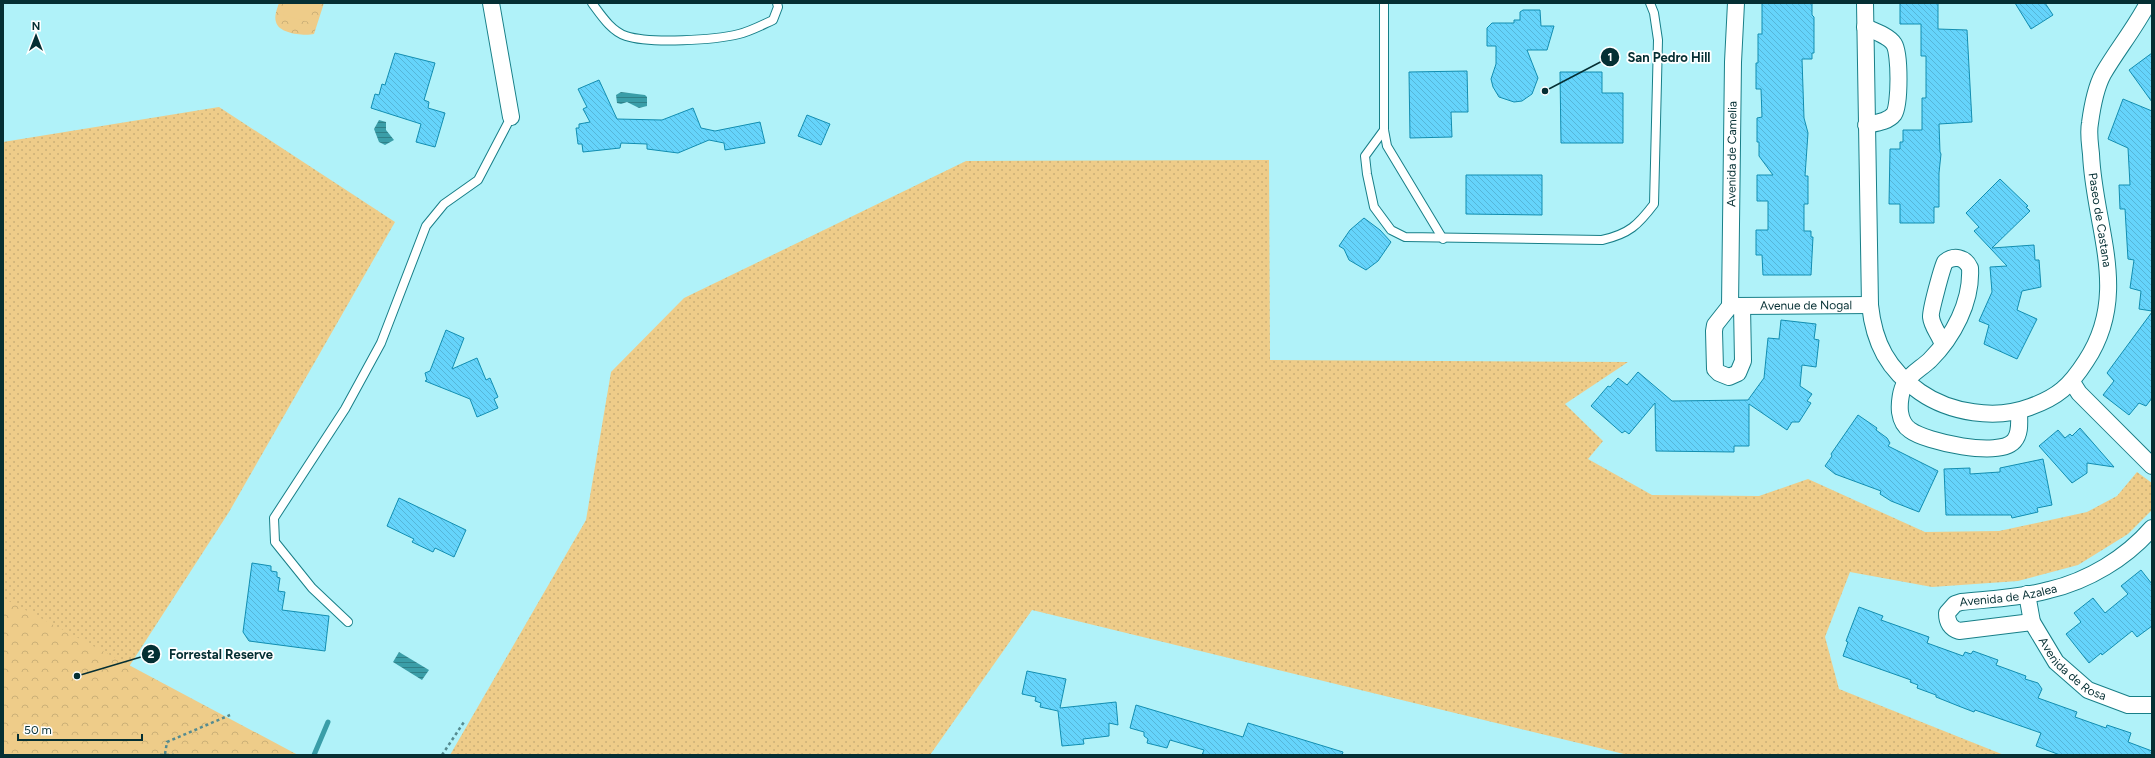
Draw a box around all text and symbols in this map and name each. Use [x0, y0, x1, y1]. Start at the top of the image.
north arrow [16, 16, 56, 56]
text: N [32, 20, 40, 33]
callout: San Pedro Hill [1600, 45, 1719, 70]
text: 1 [1607, 50, 1613, 64]
text: San Pedro Hill [1627, 50, 1711, 65]
street label: Avenida de Camelia [1724, 101, 1740, 207]
street label: Paseo de Castana [2086, 172, 2114, 268]
street label: Avenue de Nogal [1760, 298, 1852, 313]
street label: Avenida de Azalea [1959, 581, 2058, 609]
street label: Avenida de Rosa [2036, 635, 2108, 703]
callout: Forrestal Reserve [141, 642, 281, 667]
text: 2 [148, 647, 155, 661]
text: Forrestal Reserve [169, 647, 273, 662]
scale bar [18, 716, 142, 742]
text: 50 m [24, 723, 52, 737]

